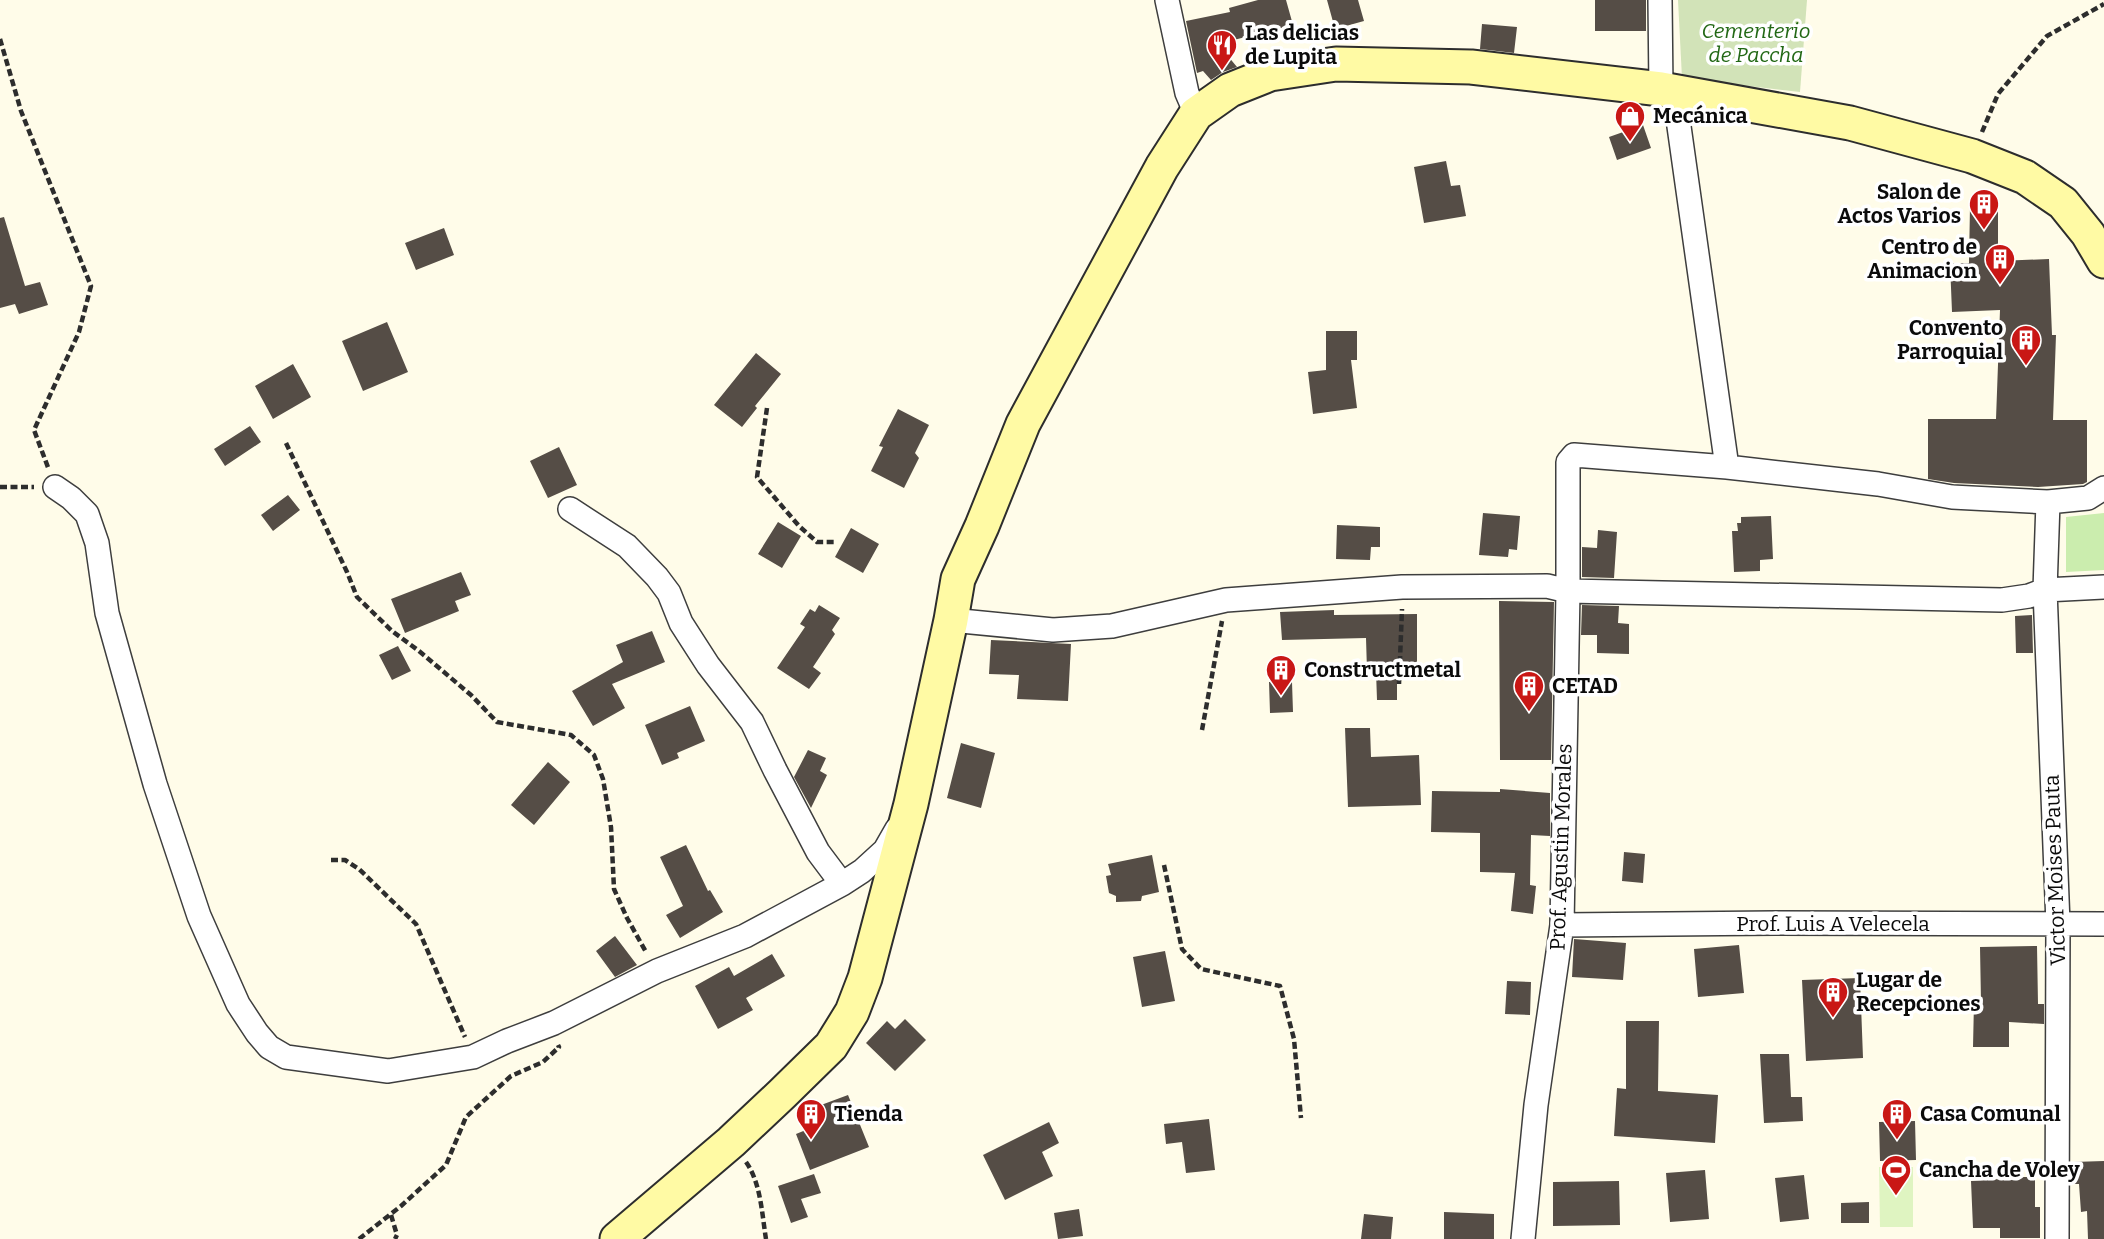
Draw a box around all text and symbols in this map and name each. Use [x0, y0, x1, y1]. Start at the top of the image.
park label: Cementerio de Paccha [1701, 18, 1811, 68]
place label: Las delicias de Lupita [1245, 20, 1359, 70]
restaurant icon: Las delicias de Lupita [1205, 28, 1239, 72]
shop icon: Mecánica [1613, 99, 1647, 143]
place label: Mecánica [1653, 103, 1748, 129]
place label: Salon de Actos Varios [1837, 179, 1961, 229]
building icon: Salon de Actos Varios [1967, 187, 2001, 231]
place label: Centro de Animacion [1867, 234, 1977, 284]
building icon: Centro de Animacion [1983, 242, 2017, 286]
place label: Convento Parroquial [1897, 315, 2003, 365]
building icon: Convento Parroquial [2009, 323, 2043, 367]
building icon: Constructmetal [1264, 653, 1298, 697]
place label: Constructmetal [1304, 657, 1462, 683]
building icon: CETAD [1512, 669, 1546, 713]
place label: CETAD [1552, 673, 1618, 699]
street label: Prof. Agustin Morales [1544, 743, 1578, 951]
street label: Victor Moises Pauta [2039, 774, 2071, 966]
street label: Prof. Luis A Velecela [1736, 911, 1930, 937]
place label: Lugar de Recepciones [1856, 967, 1981, 1017]
building icon: Lugar de Recepciones [1816, 975, 1850, 1019]
building icon: Tienda [794, 1097, 828, 1141]
building icon: Casa Comunal [1880, 1097, 1914, 1141]
place label: Tienda [834, 1101, 903, 1127]
place label: Casa Comunal [1920, 1101, 2061, 1127]
sports icon: Cancha de Voley [1879, 1153, 1913, 1197]
place label: Cancha de Voley [1919, 1157, 2080, 1183]

